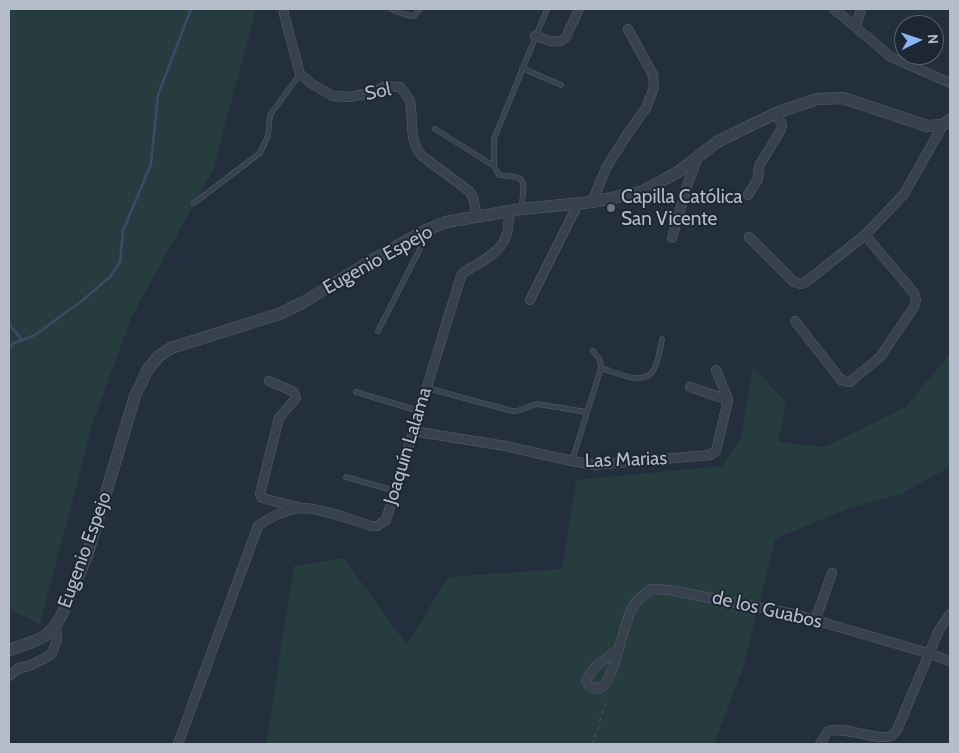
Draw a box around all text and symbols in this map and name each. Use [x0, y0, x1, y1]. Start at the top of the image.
north arrow [894, 15, 944, 65]
text: N [924, 33, 942, 45]
street label: Sol [363, 78, 393, 106]
place label: Capilla Católica San Vicente [621, 186, 742, 230]
marker: Capilla Católica San Vicente [605, 202, 617, 214]
street label: Eugenio Espejo [319, 221, 437, 299]
street label: Joaquín Lalama [379, 385, 437, 507]
street label: Las Marias [585, 447, 667, 473]
street label: Eugenio Espejo [53, 489, 117, 611]
street label: de los Guabos [710, 586, 824, 634]

